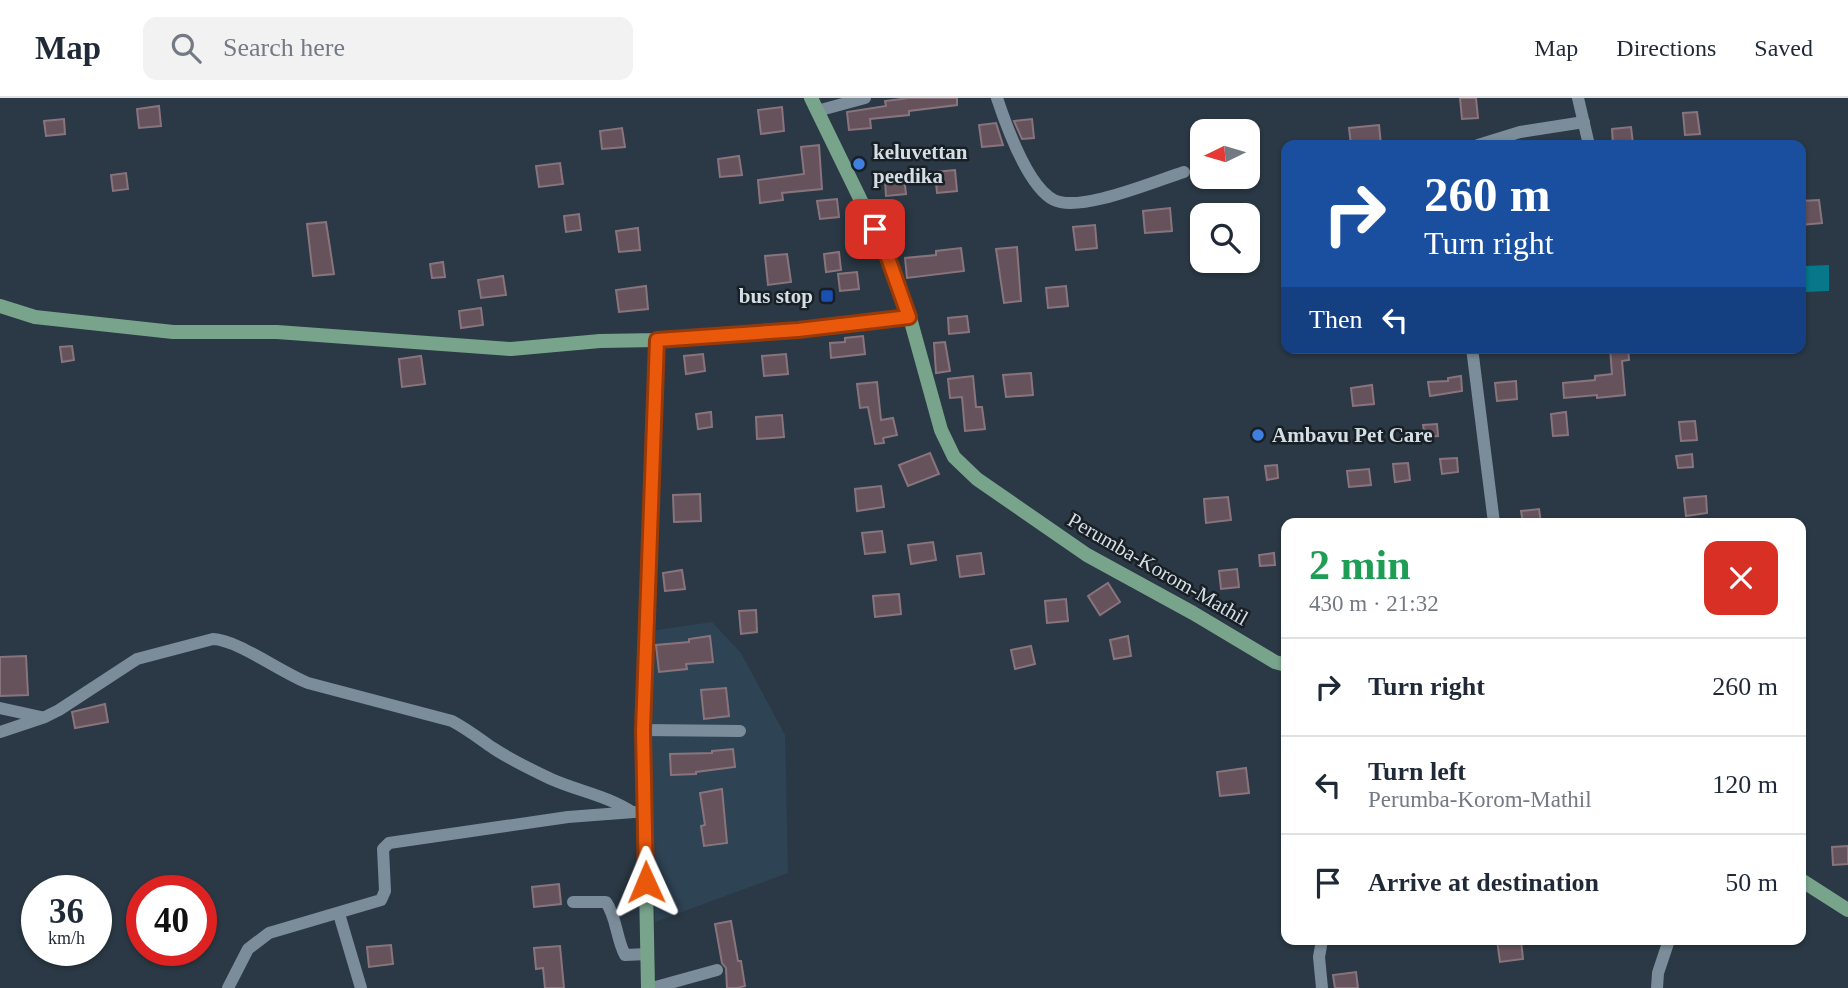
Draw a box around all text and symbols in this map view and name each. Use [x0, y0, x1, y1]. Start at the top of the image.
search box [143, 17, 633, 80]
icon: search [167, 29, 205, 67]
text: Map [35, 30, 101, 66]
text: Search here [223, 33, 345, 62]
text: Map [1534, 35, 1578, 61]
text: Directions [1616, 35, 1716, 61]
text: Saved [1754, 35, 1813, 61]
north arrow [1190, 119, 1260, 189]
map controls [1190, 119, 1260, 273]
place label: keluvettan peedika [873, 140, 968, 188]
marker: keluvettan peedika [851, 156, 867, 172]
text: 260 m [1424, 167, 1551, 222]
icon: right [1309, 168, 1400, 259]
pin [845, 199, 905, 259]
button: search [1190, 203, 1260, 273]
icon: arrive [856, 210, 894, 248]
text: Turn right [1424, 225, 1554, 261]
place label: bus stop [739, 284, 813, 308]
marker: bus stop [819, 288, 835, 304]
icon: left [1376, 301, 1414, 339]
text: Then [1309, 305, 1362, 334]
place label: Ambavu Pet Care [1272, 423, 1433, 447]
marker: Ambavu Pet Care [1250, 427, 1266, 443]
street label: Perumba-Korom-Mathil [1064, 508, 1253, 631]
button: close [1704, 541, 1778, 615]
text: 2 min [1309, 542, 1411, 588]
text: 430 m · 21:32 [1309, 591, 1439, 616]
icon: right [1309, 668, 1347, 706]
text: Turn right [1368, 672, 1485, 701]
text: 260 m [1712, 672, 1778, 701]
text: Turn left [1368, 757, 1466, 786]
icon: left [1309, 766, 1347, 804]
text: 120 m [1712, 770, 1778, 799]
text: Perumba-Korom-Mathil [1368, 787, 1592, 812]
position arrow [609, 845, 683, 919]
icon: arrive [1309, 864, 1347, 902]
text: Arrive at destination [1368, 868, 1599, 897]
text: 50 m [1725, 868, 1778, 897]
speed limit sign: 40 [126, 875, 217, 966]
text: 36 [49, 892, 84, 931]
text: km/h [48, 928, 85, 948]

